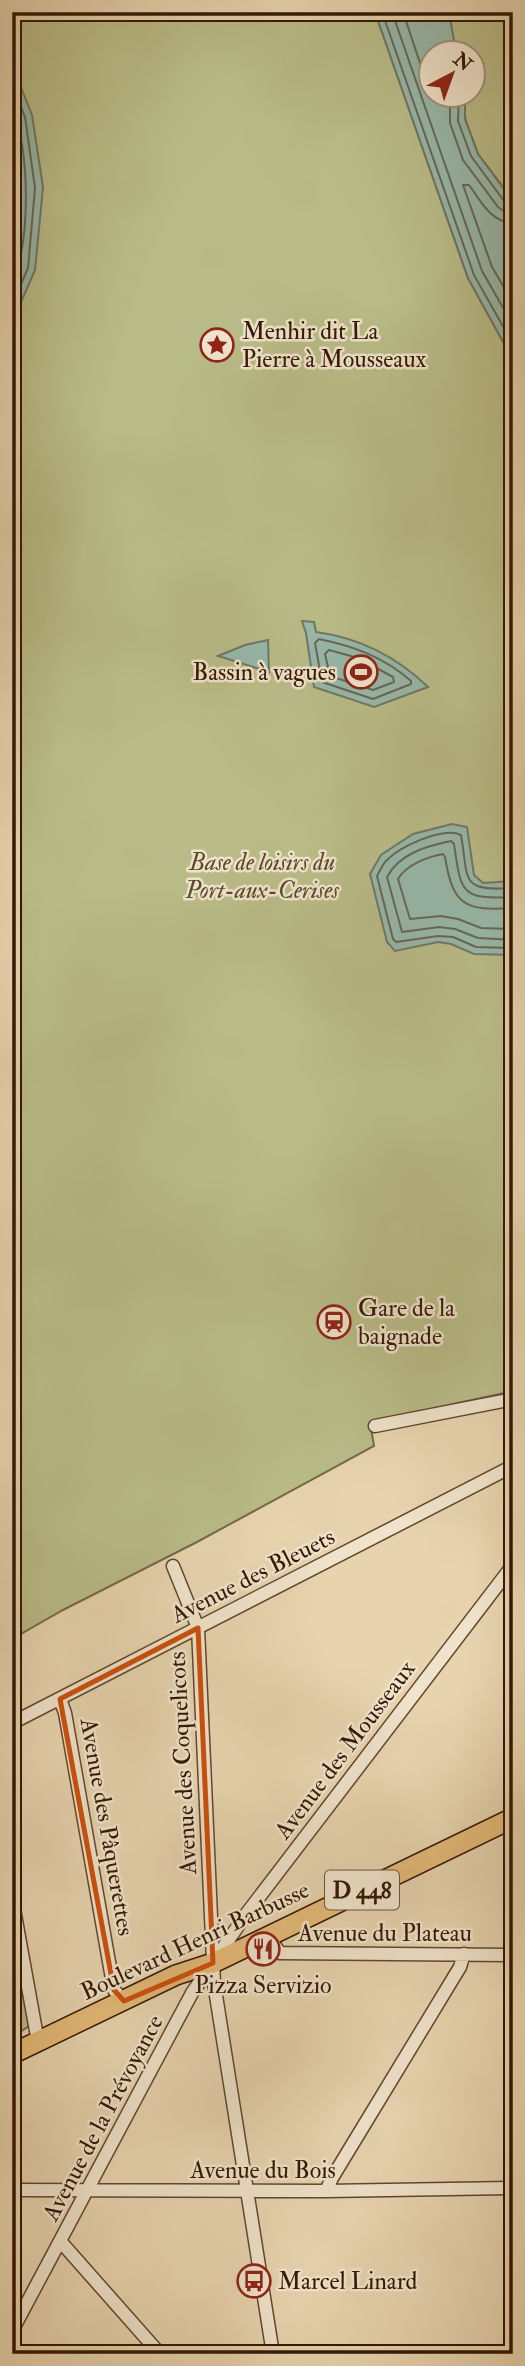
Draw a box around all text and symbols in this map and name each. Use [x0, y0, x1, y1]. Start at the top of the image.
north arrow [416, 38, 486, 108]
text: N [447, 47, 478, 77]
place label: Menhir dit La Pierre à Mousseaux [242, 316, 427, 375]
place icon: Menhir dit La Pierre à Mousseaux [198, 326, 236, 364]
sports icon: Bassin à vagues [342, 653, 380, 691]
place label: Bassin à vagues [192, 657, 336, 688]
park label: Base de loisirs du Port-aux-Cerises [184, 847, 339, 906]
place label: Gare de la baignade [358, 1293, 456, 1352]
station icon: Gare de la baignade [315, 1303, 353, 1341]
street label: Avenue des Bleuets [165, 1521, 340, 1631]
street label: Avenue des Coquelicots [162, 1651, 204, 1876]
street label: Avenue des Mousseaux [267, 1654, 423, 1846]
street label: Avenue des Pâquerettes [72, 1715, 141, 1938]
road number: D 448 [325, 1870, 399, 1910]
street label: Boulevard Henri Barbusse [76, 1874, 314, 2008]
street label: Avenue du Plateau [297, 1918, 472, 1949]
restaurant icon: Pizza Servizio [244, 1930, 282, 1968]
place label: Pizza Servizio [194, 1970, 332, 2001]
street label: Avenue de la Prévoyance [35, 2010, 170, 2227]
street label: Avenue du Bois [189, 2155, 336, 2186]
bus stop icon: Marcel Linard [235, 2262, 273, 2300]
place label: Marcel Linard [278, 2266, 418, 2297]

